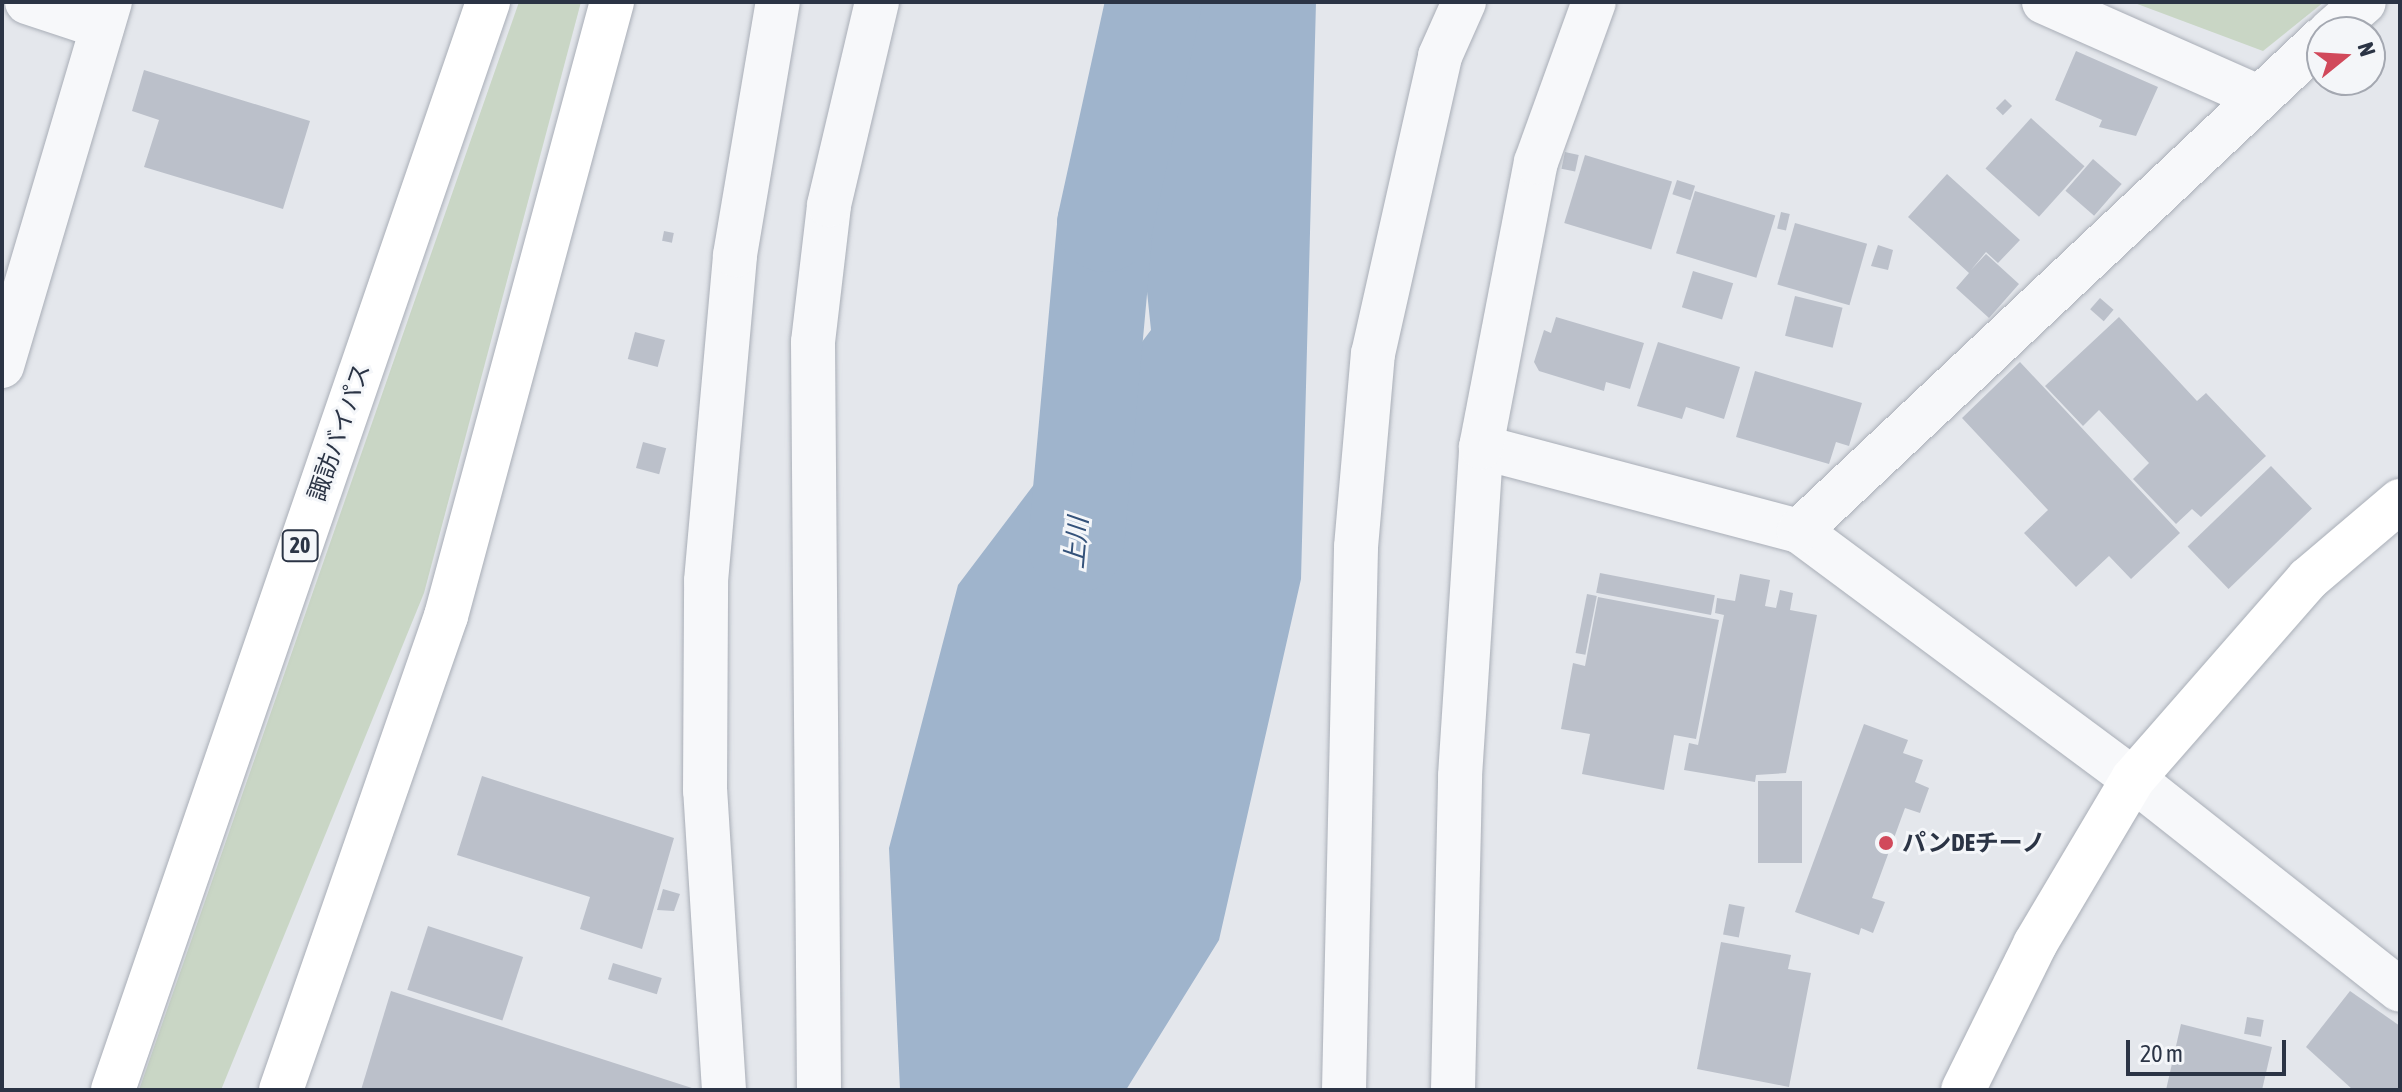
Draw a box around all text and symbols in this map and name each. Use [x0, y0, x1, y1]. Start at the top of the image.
north arrow [2306, 16, 2386, 96]
text: N [2353, 39, 2381, 59]
street label: 諏訪バイパス [302, 359, 376, 505]
water label: 上川 [1059, 516, 1095, 570]
road number: 20 [280, 528, 320, 564]
place label: パンDEチーノ [1902, 829, 2046, 857]
marker: パンDEチーノ [1877, 834, 1895, 852]
scale bar [2130, 1024, 2290, 1074]
text: 20 m [2140, 1040, 2183, 1067]

